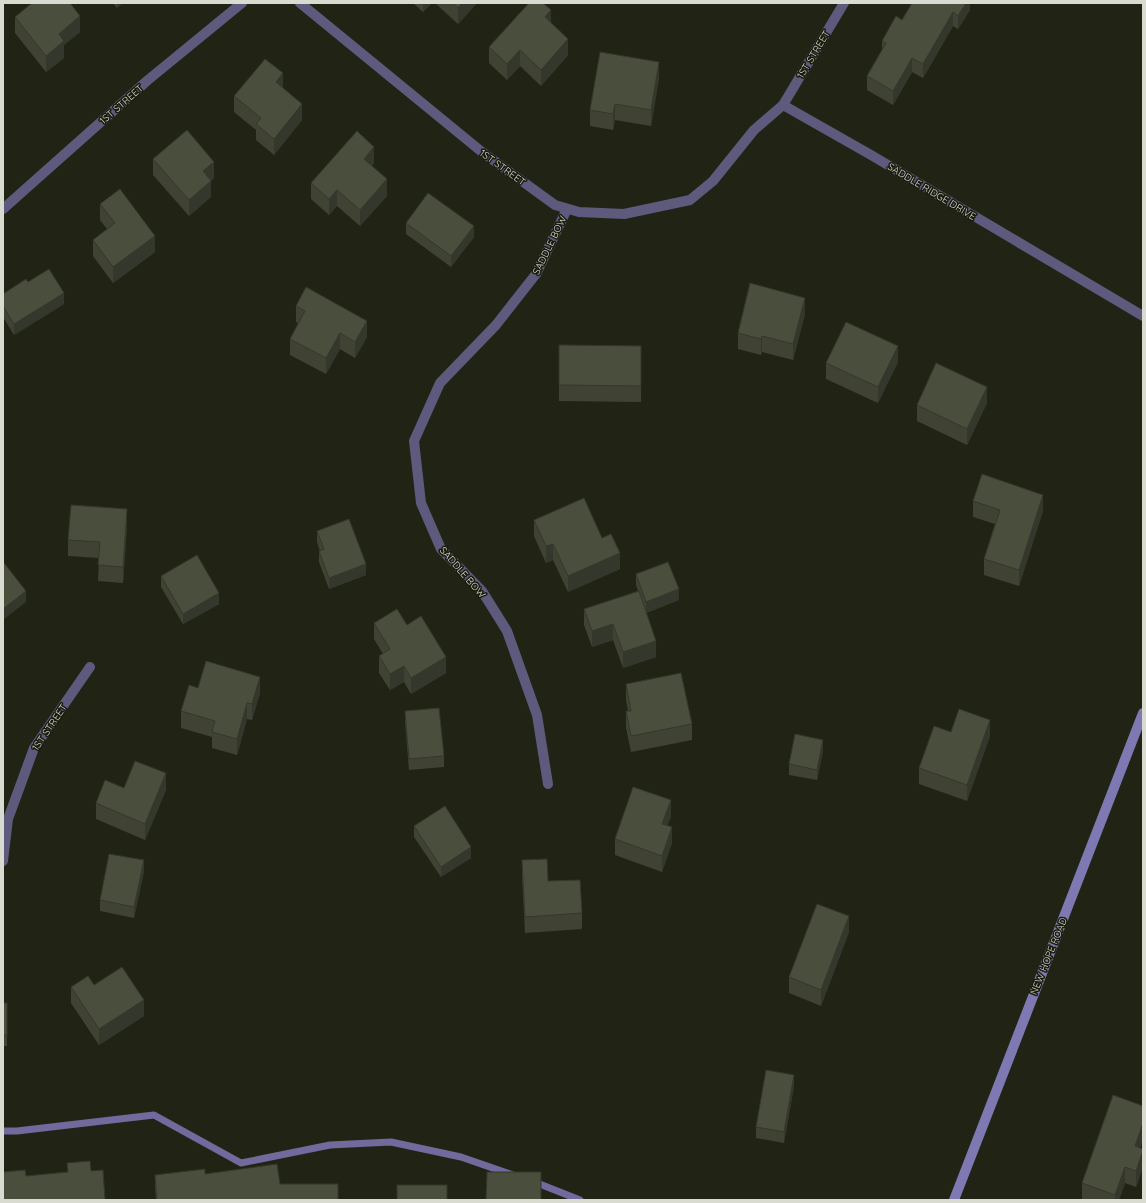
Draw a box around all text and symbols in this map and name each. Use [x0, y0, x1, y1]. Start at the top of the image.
street label: 1ST STREET [794, 28, 833, 81]
street label: 1ST STREET [97, 82, 146, 127]
street label: 1ST STREET [477, 146, 528, 188]
street label: SADDLE RIDGE DRIVE [885, 160, 979, 223]
street label: SADDLE BOW [530, 213, 569, 277]
street label: SADDLE BOW [437, 544, 489, 601]
street label: 1ST STREET [29, 701, 70, 753]
street label: NEW HOPE ROAD [1027, 916, 1070, 997]

